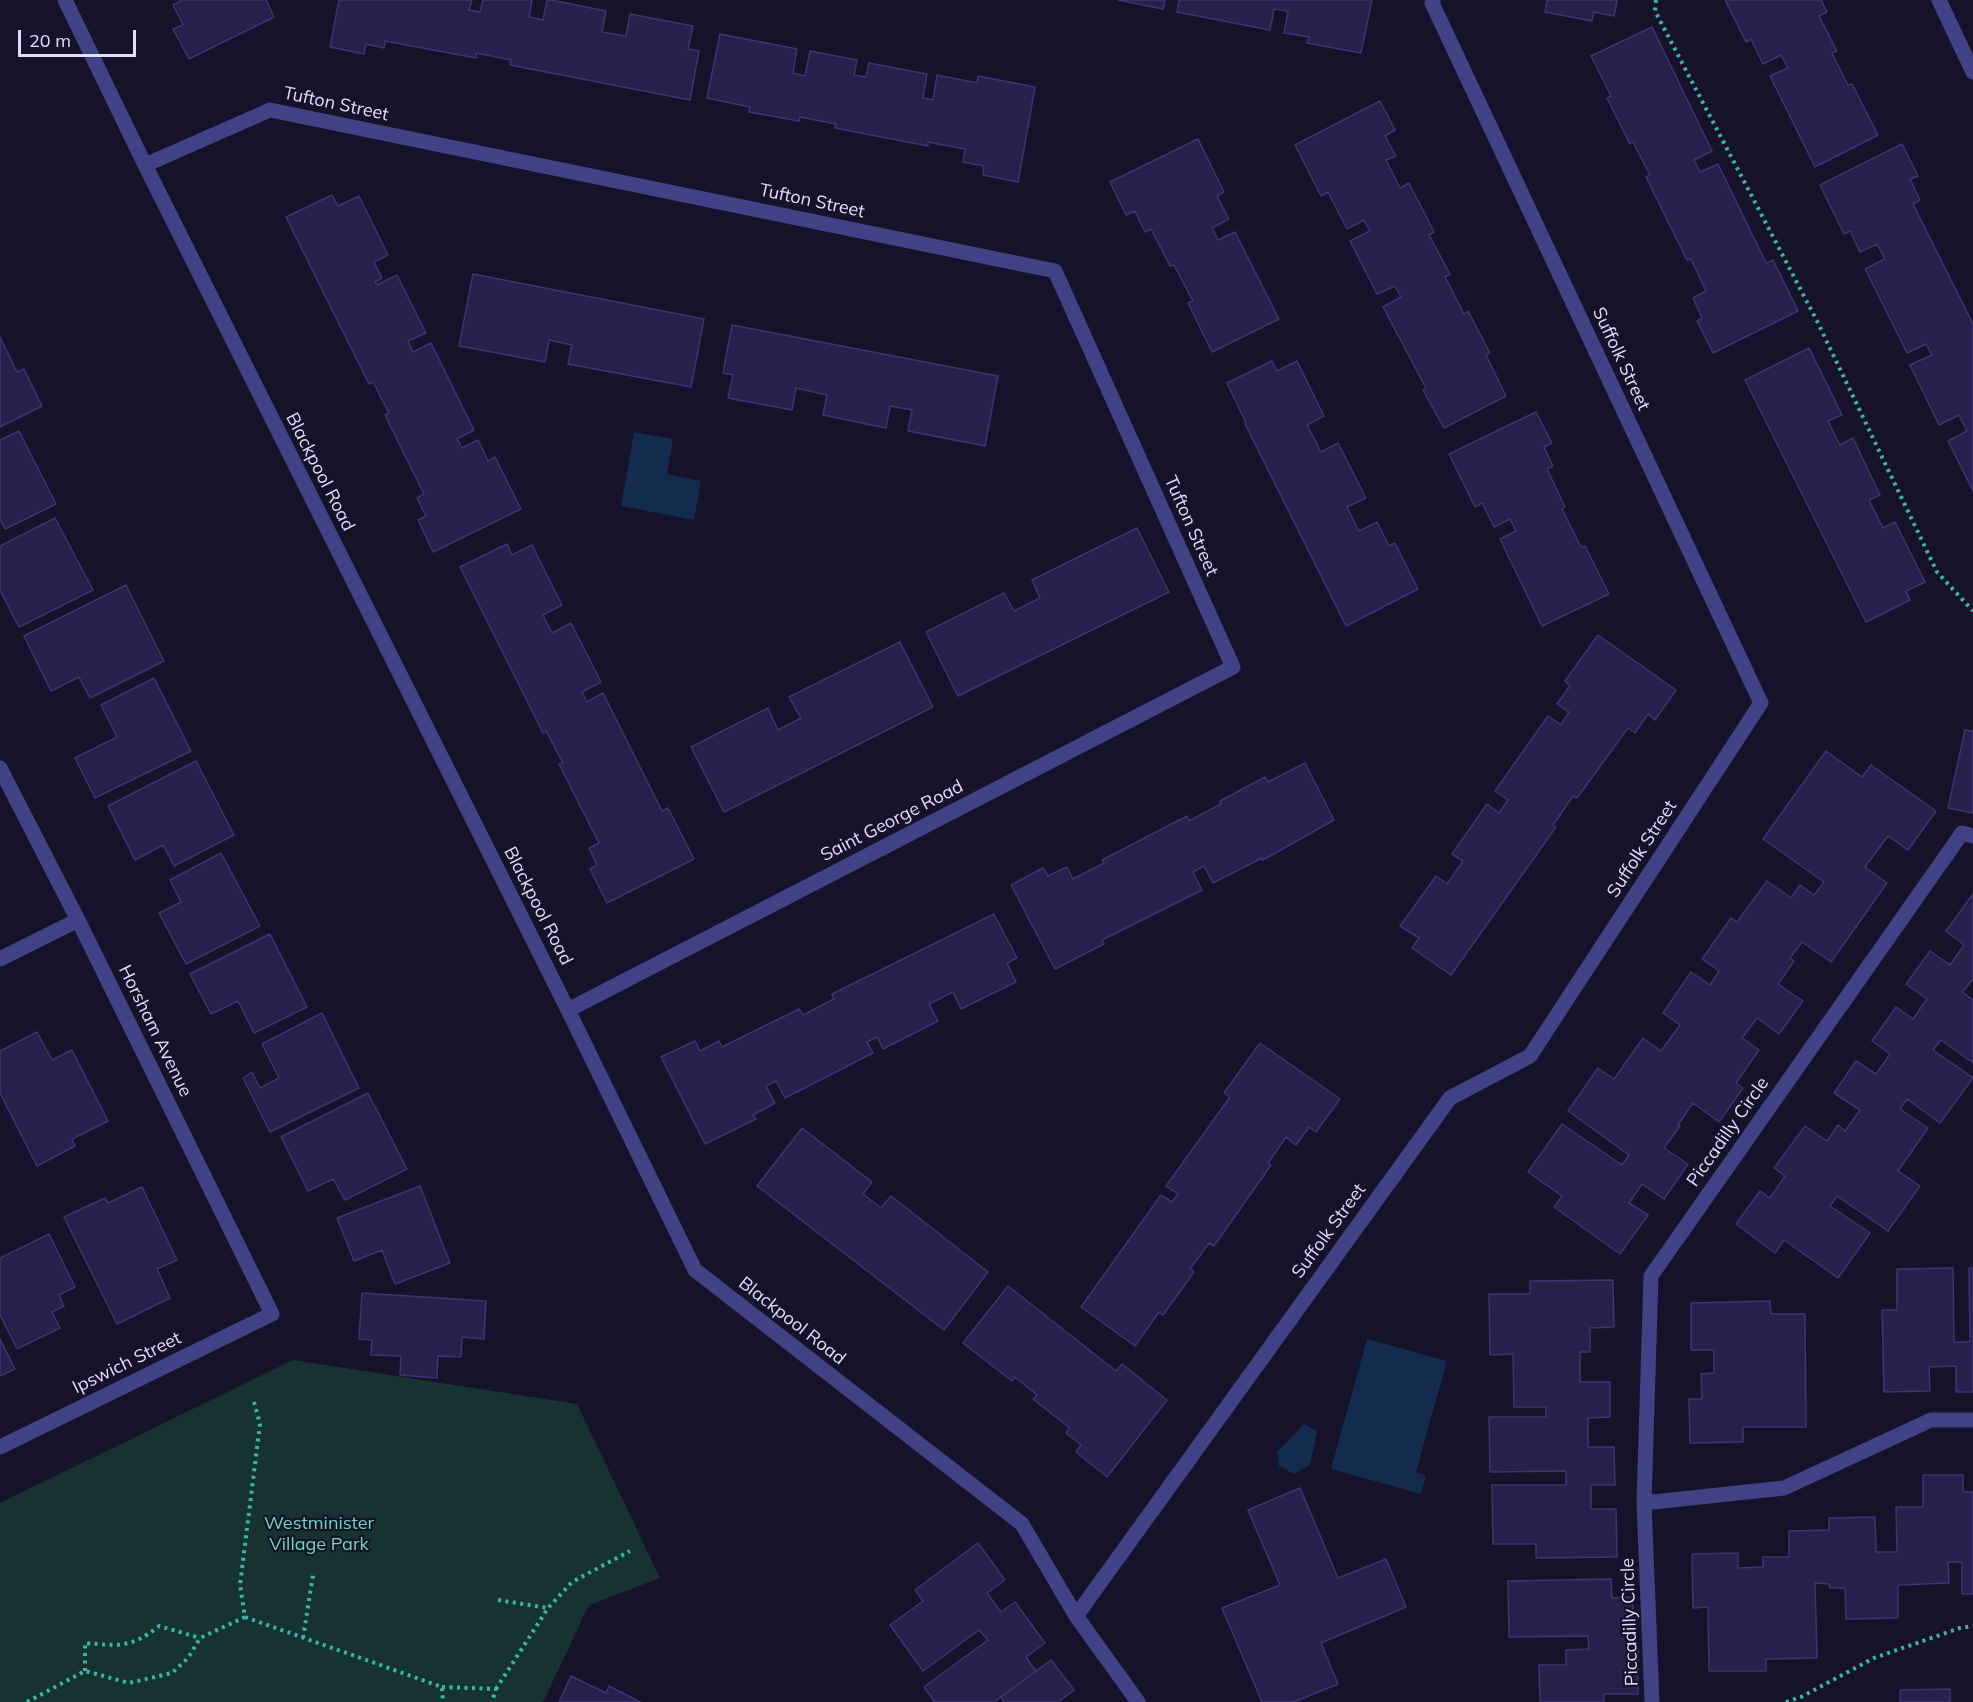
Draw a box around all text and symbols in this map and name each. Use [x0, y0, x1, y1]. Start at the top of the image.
scale bar [21, 18, 140, 56]
text: 20 m [29, 29, 71, 52]
street label: Tufton Street [281, 82, 391, 126]
street label: Tufton Street [757, 179, 867, 223]
street label: Suffolk Street [1588, 304, 1654, 414]
street label: Blackpool Road [281, 409, 359, 535]
street label: Tufton Street [1159, 473, 1223, 579]
street label: Saint George Road [817, 776, 967, 866]
street label: Suffolk Street [1603, 796, 1681, 902]
street label: Blackpool Road [499, 843, 577, 969]
street label: Horsham Avenue [114, 962, 196, 1100]
street label: Piccadilly Circle [1682, 1073, 1774, 1191]
street label: Suffolk Street [1287, 1180, 1371, 1282]
street label: Blackpool Road [734, 1272, 850, 1370]
street label: Ipswich Street [69, 1327, 185, 1399]
park label: Westminister Village Park [264, 1513, 374, 1556]
street label: Piccadilly Circle [1617, 1558, 1643, 1686]

